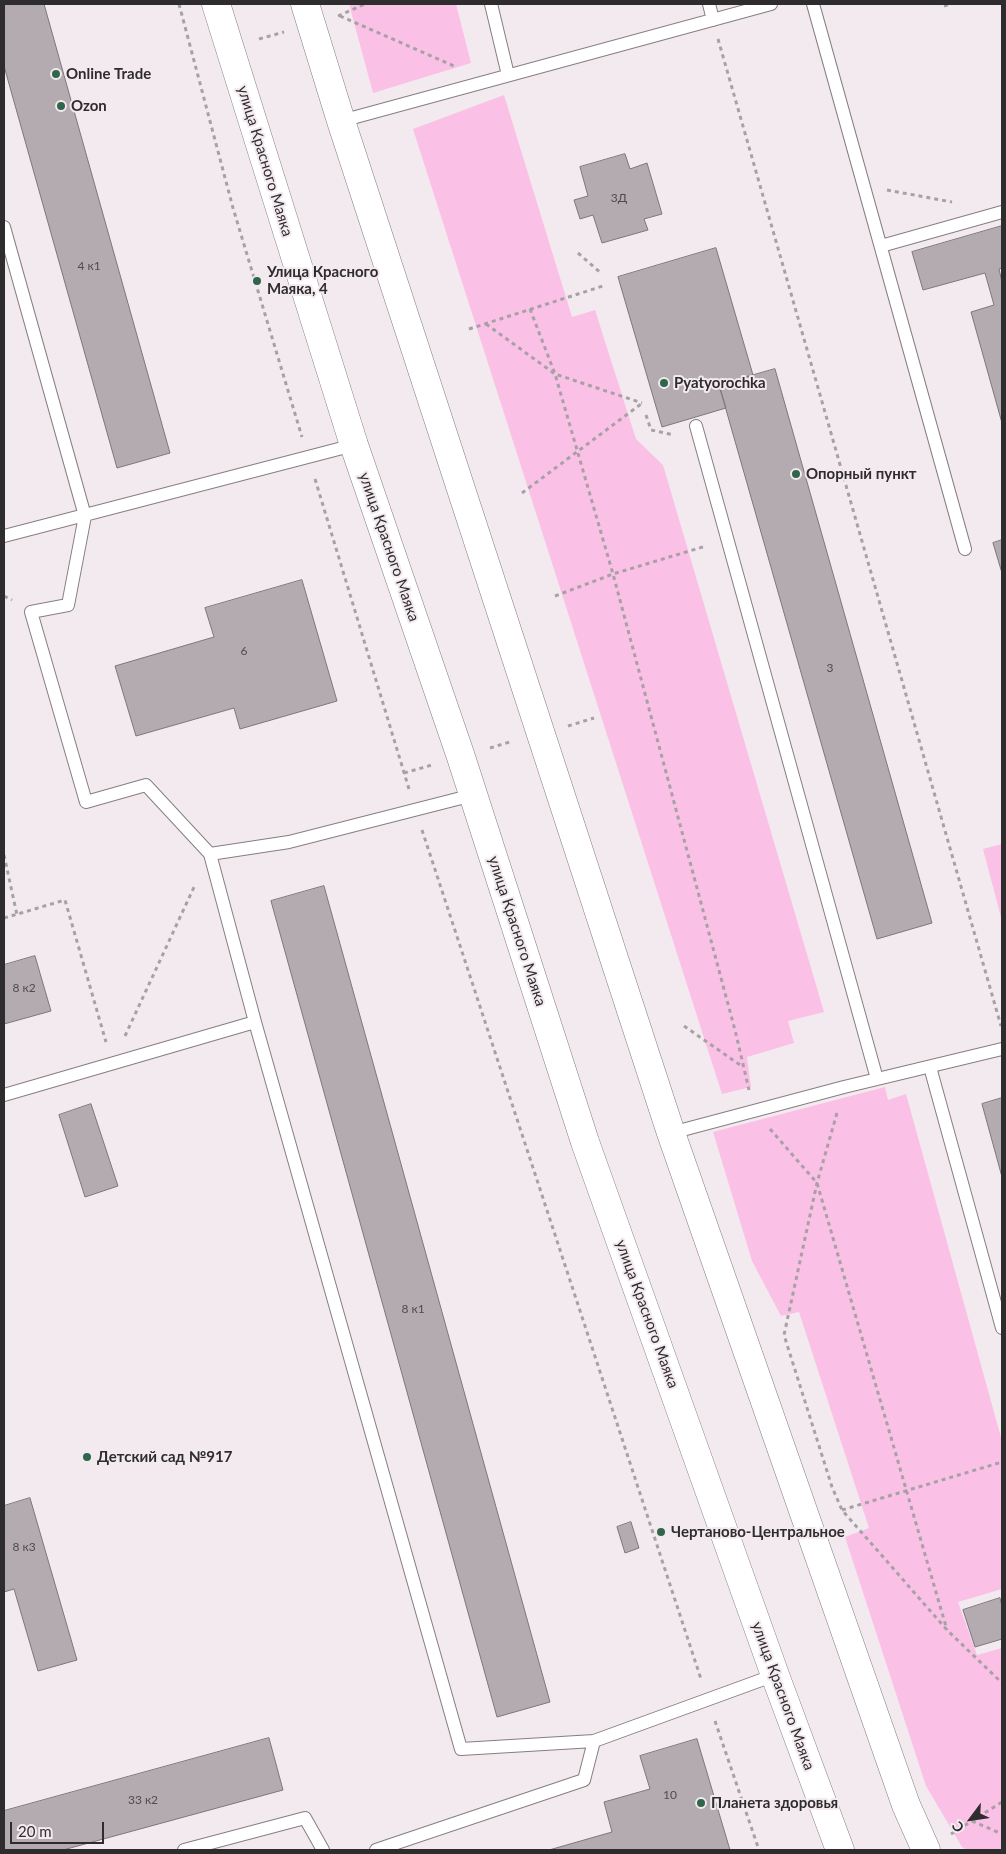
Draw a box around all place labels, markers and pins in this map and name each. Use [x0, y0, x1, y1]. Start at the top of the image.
place label: Online Trade [66, 65, 151, 83]
marker: Online Trade [50, 68, 62, 80]
place label: Ozon [71, 97, 107, 115]
marker: Ozon [55, 100, 67, 112]
place label: Улица Красного Маяка, 4 [267, 263, 378, 298]
marker: Улица Красного Маяка, 4 [251, 275, 263, 287]
place label: Pyatyorochka [674, 374, 766, 392]
marker: Pyatyorochka [658, 377, 670, 389]
place label: Опорный пункт [806, 465, 917, 483]
marker: Опорный пункт [790, 468, 802, 480]
place label: Детский сад №917 [97, 1448, 232, 1466]
marker: Детский сад №917 [81, 1451, 93, 1463]
place label: Чертаново-Центральное [671, 1523, 845, 1541]
marker: Чертаново-Центральное [655, 1526, 667, 1538]
place label: Планета здоровья [711, 1794, 838, 1812]
marker: Планета здоровья [695, 1797, 707, 1809]

